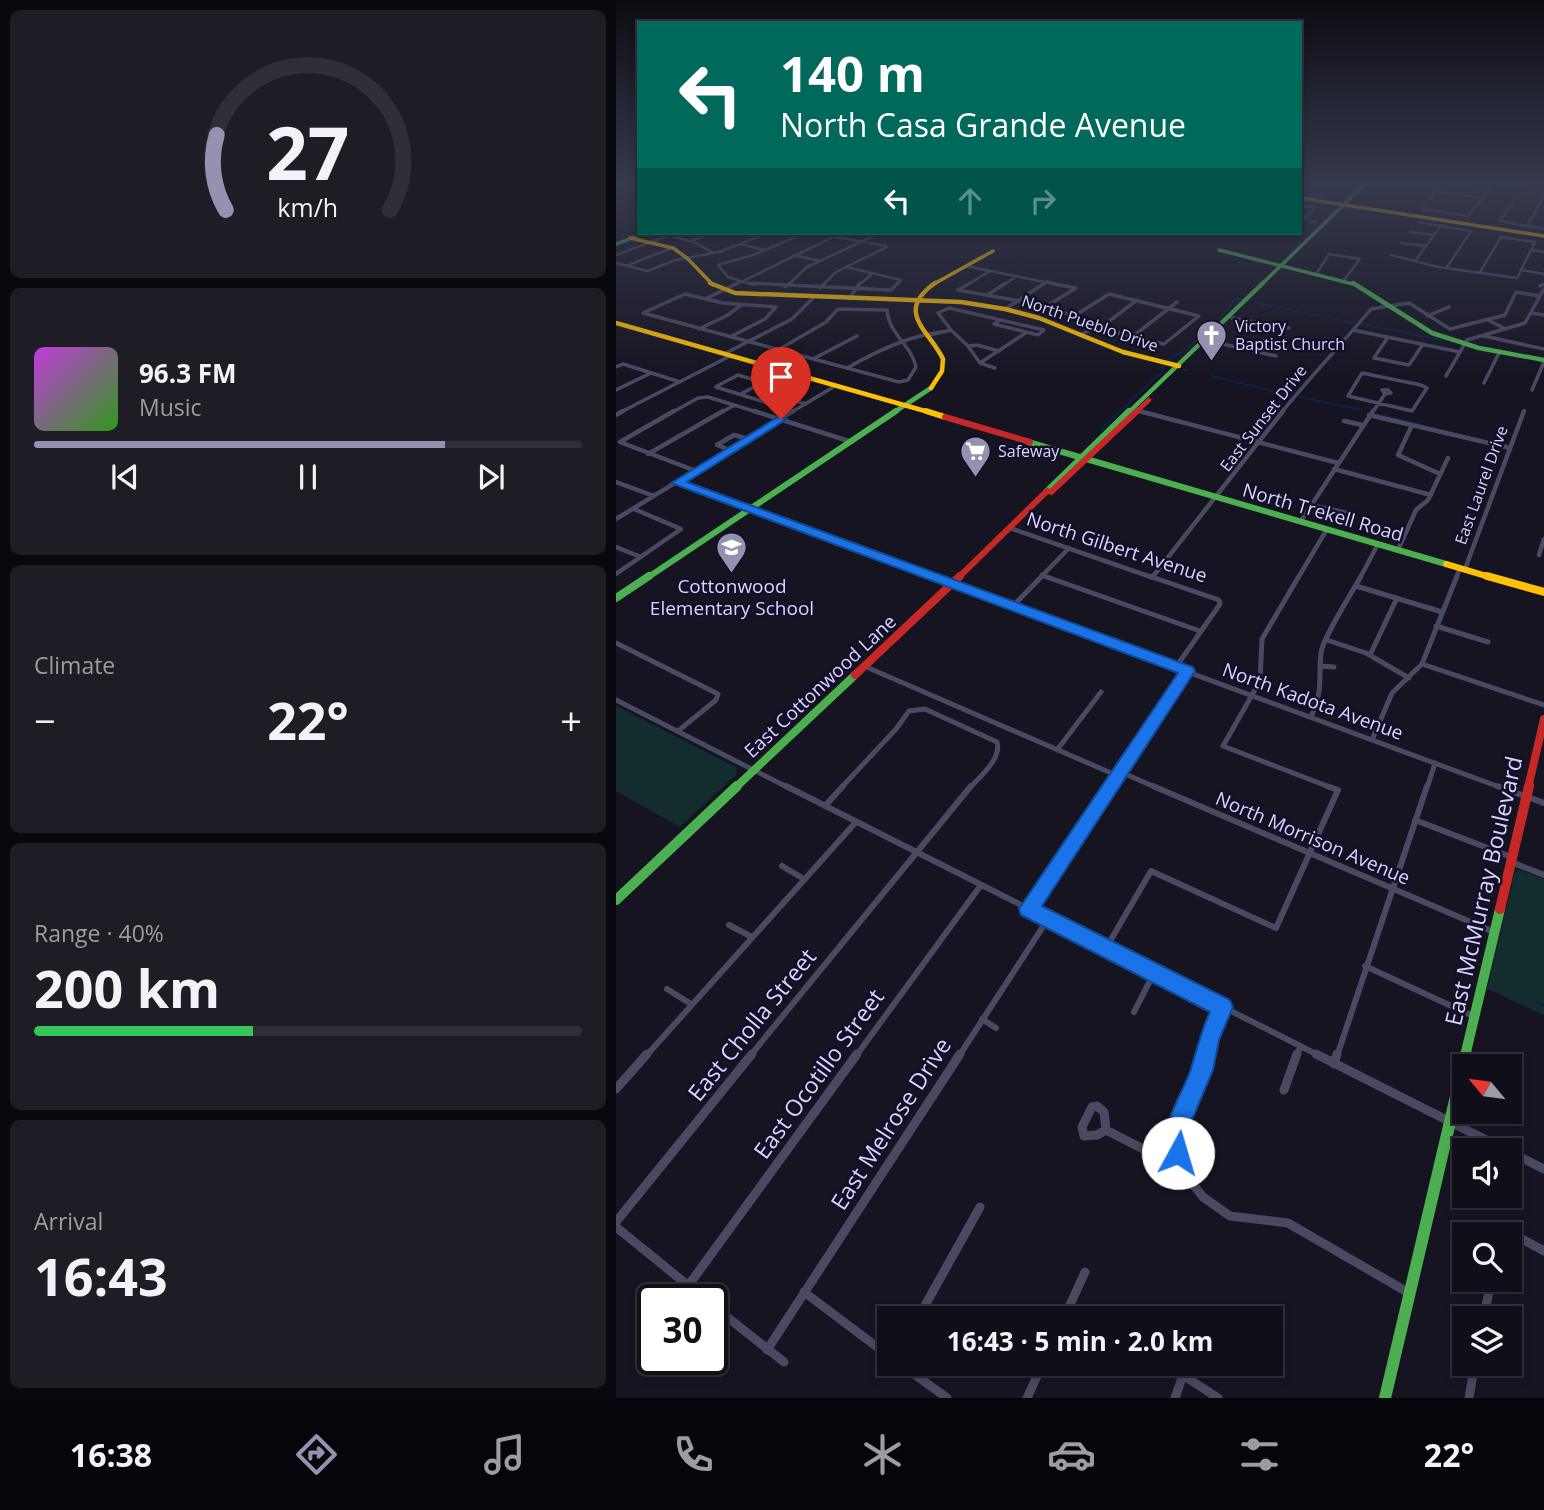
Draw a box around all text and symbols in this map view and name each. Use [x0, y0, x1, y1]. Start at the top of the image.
text: 140 m [780, 40, 925, 106]
icon: left [665, 49, 756, 140]
text: 27 [266, 102, 350, 201]
text: North Casa Grande Avenue [780, 103, 1186, 146]
icon: left [878, 182, 916, 220]
icon: ahead [951, 182, 989, 220]
icon: right [1024, 182, 1062, 220]
text: km/h [278, 190, 338, 224]
street label: North Pueblo Drive [1019, 289, 1161, 357]
place label: Victory Baptist Church [1235, 315, 1345, 355]
church icon: Victory Baptist Church [1195, 318, 1229, 362]
pin [751, 347, 811, 419]
text: 96.3 FM [139, 355, 237, 391]
icon: arrive [762, 358, 800, 396]
street label: East Sunset Drive [1215, 360, 1311, 476]
text: Music [139, 391, 202, 423]
street label: East Laurel Drive [1449, 422, 1513, 548]
supermarket icon: Safeway [958, 434, 992, 478]
place label: Safeway [998, 440, 1060, 462]
icon: previous [106, 458, 144, 496]
icon: pause [289, 458, 327, 496]
icon: next [472, 458, 510, 496]
street label: North Trekell Road [1239, 477, 1407, 547]
street label: North Gilbert Avenue [1023, 506, 1211, 588]
school or university icon: Cottonwood Elementary School [715, 530, 749, 574]
place label: Cottonwood Elementary School [650, 573, 814, 621]
street label: East Cottonwood Lane [738, 609, 902, 763]
text: Climate [34, 649, 115, 681]
street label: North Kadota Avenue [1219, 656, 1407, 746]
text: 22° [267, 684, 349, 755]
text: − [34, 694, 56, 746]
text: + [560, 694, 582, 746]
street label: East McMurray Boulevard [1436, 753, 1530, 1029]
street label: North Morrison Avenue [1212, 785, 1414, 891]
text: Range · 40% [34, 917, 164, 949]
street label: East Cholla Street [680, 941, 823, 1107]
text: 200 km [34, 952, 220, 1023]
street label: East Ocotillo Street [746, 982, 891, 1165]
street label: East Melrose Drive [822, 1031, 958, 1216]
north arrow [1452, 1054, 1522, 1124]
map controls [1452, 1054, 1522, 1376]
position arrow [1141, 1116, 1215, 1190]
button: sound [1452, 1138, 1522, 1208]
text: Arrival [34, 1205, 103, 1237]
button: search [1452, 1222, 1522, 1292]
text: 16:43 [34, 1240, 168, 1311]
speed limit sign: 30 [637, 1284, 728, 1375]
button: layers [1452, 1306, 1522, 1376]
text: 16:43 · 5 min · 2.0 km [947, 1323, 1213, 1359]
icon: directions [292, 1430, 341, 1479]
icon: music [480, 1430, 529, 1479]
icon: phone [669, 1430, 718, 1479]
icon: climate [858, 1430, 907, 1479]
icon: car [1047, 1430, 1096, 1479]
icon: filters [1235, 1430, 1284, 1479]
text: 16:38 [70, 1433, 152, 1476]
text: 22° [1424, 1433, 1474, 1476]

